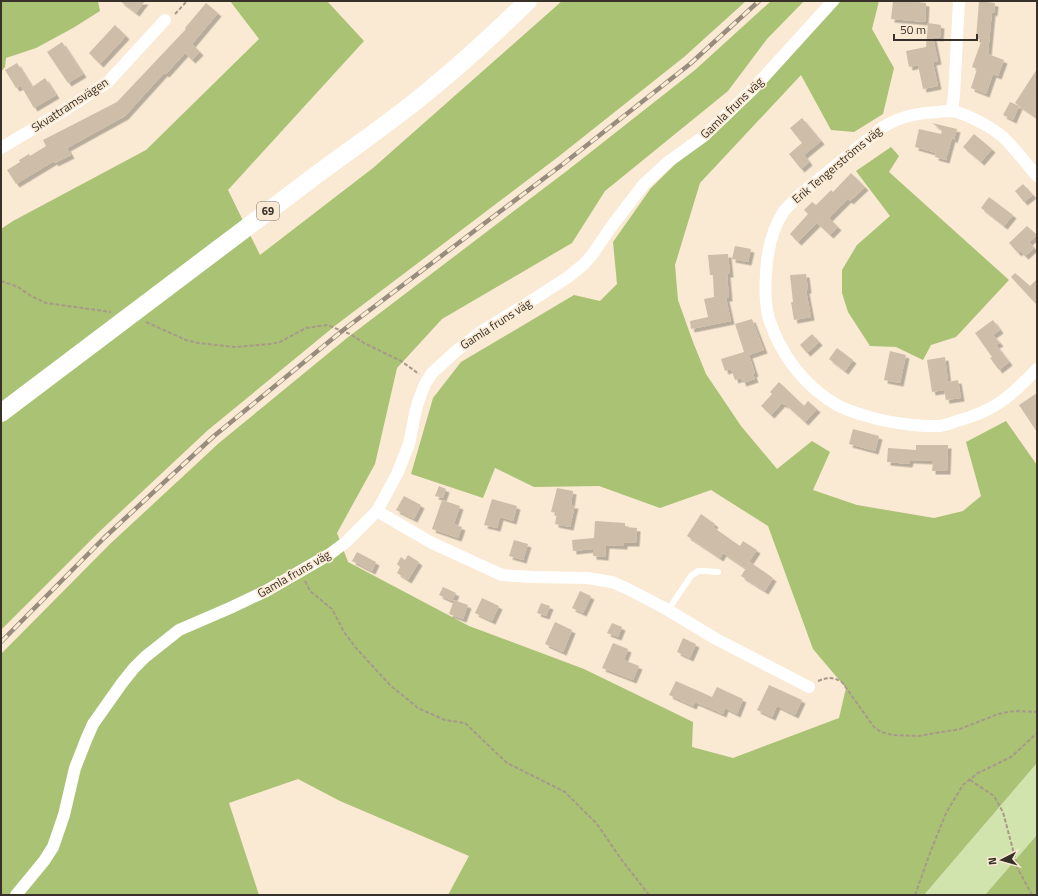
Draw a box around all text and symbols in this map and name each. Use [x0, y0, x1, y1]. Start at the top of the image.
scale bar [894, 16, 977, 42]
text: 50 m [900, 20, 926, 39]
street label: Gamla fruns väg [696, 72, 768, 143]
street label: Skvattramsvägen [27, 73, 112, 137]
street label: Erik Tengerströms väg [788, 121, 886, 208]
road number: 69 [257, 202, 279, 220]
street label: Gamla fruns väg [456, 293, 535, 354]
street label: Gamla fruns väg [254, 545, 334, 602]
north arrow [982, 840, 1022, 880]
text: N [984, 856, 1000, 866]

